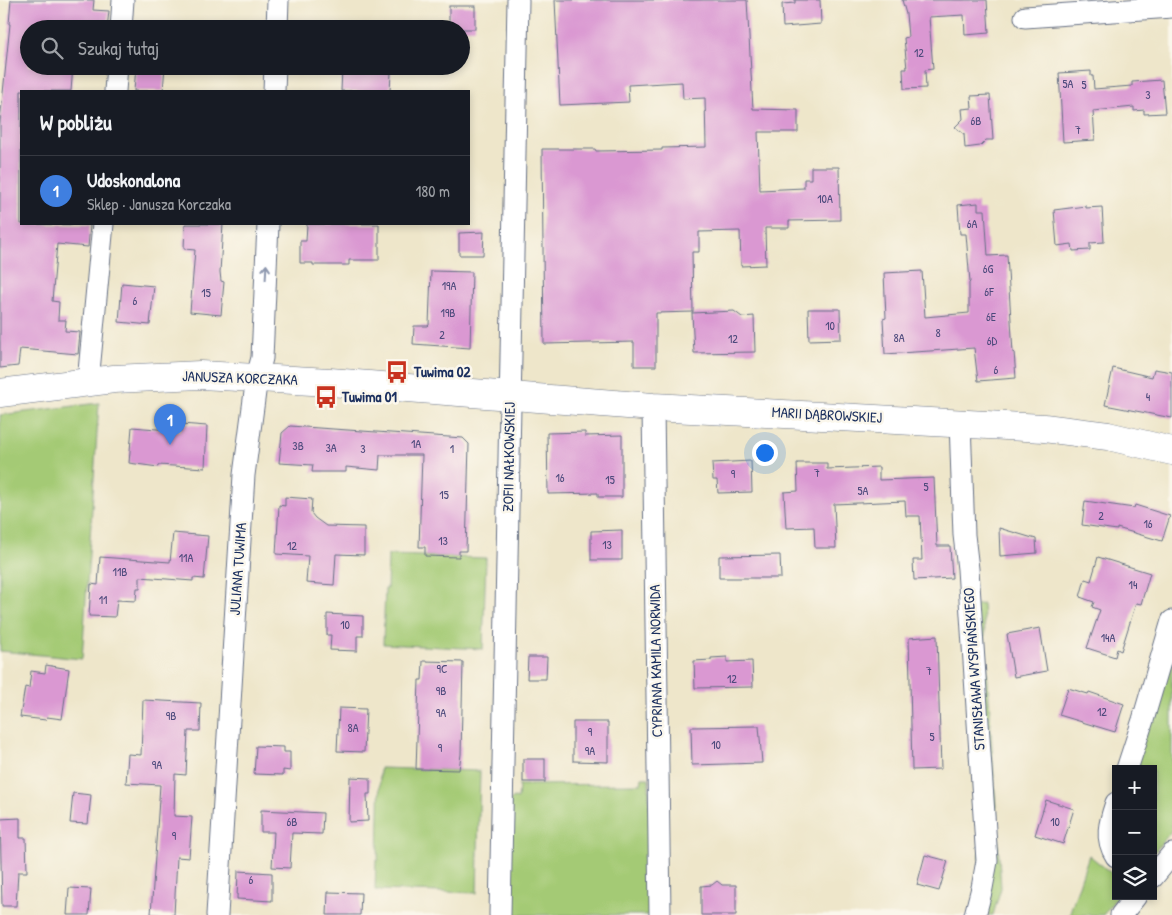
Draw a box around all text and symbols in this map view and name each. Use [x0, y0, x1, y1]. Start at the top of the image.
search box [20, 20, 470, 75]
icon: search [38, 34, 66, 62]
text: Szukaj tutaj [78, 35, 159, 61]
house number: 12 [914, 44, 924, 61]
house number: 5A [1063, 75, 1074, 92]
house number: 5 [1081, 76, 1087, 93]
house number: 3 [1145, 86, 1151, 103]
text: W pobliżu [40, 108, 112, 137]
house number: 6B [971, 112, 981, 129]
house number: 7 [1075, 121, 1081, 138]
text: Udoskonalona [87, 167, 180, 193]
text: 1 [53, 180, 59, 202]
text: 180 m [416, 180, 450, 202]
house number: 10A [817, 190, 833, 207]
text: Sklep · Janusza Korczaka [87, 193, 231, 215]
house number: 6A [967, 215, 977, 232]
house number: 6G [983, 260, 994, 277]
one-way arrow [262, 264, 271, 280]
house number: 19A [442, 277, 456, 294]
house number: 6F [984, 283, 994, 300]
house number: 15 [201, 284, 211, 301]
house number: 6 [133, 292, 138, 309]
house number: 19B [441, 304, 455, 321]
house number: 6E [986, 308, 997, 325]
house number: 10 [825, 317, 835, 334]
house number: 8 [935, 324, 941, 341]
house number: 2 [439, 326, 445, 343]
house number: 8A [893, 329, 905, 346]
house number: 12 [728, 330, 738, 347]
house number: 6D [987, 332, 998, 349]
bus stop icon: Tuwima 02 [384, 359, 410, 385]
place label: Tuwima 02 [413, 361, 472, 382]
house number: 6 [994, 361, 999, 378]
street label: JANUSZA KORCZAKA [182, 365, 299, 390]
bus stop icon: Tuwima 01 [313, 384, 339, 410]
place label: Tuwima 01 [341, 386, 398, 407]
house number: 4 [1146, 388, 1151, 405]
street label: ZOFII NAŁKOWSKIEJ [497, 401, 520, 512]
street label: MARII DĄBROWSKIEJ [771, 401, 883, 428]
pin: 1 [154, 404, 186, 445]
house number: 1A [411, 435, 421, 452]
house number: 3B [292, 437, 304, 454]
house number: 3A [325, 439, 337, 456]
house number: 3 [360, 440, 366, 457]
house number: 1 [450, 440, 454, 457]
your location [752, 440, 778, 466]
house number: 7 [814, 464, 820, 481]
house number: 9 [731, 465, 736, 482]
house number: 16 [555, 469, 565, 486]
house number: 15 [605, 471, 615, 488]
house number: 5 [923, 478, 929, 495]
house number: 5A [858, 482, 869, 499]
house number: 15 [439, 486, 449, 503]
house number: 2 [1098, 507, 1104, 524]
house number: 16 [1143, 515, 1153, 532]
street label: JULIANA TUWIMA [224, 521, 251, 616]
house number: 13 [438, 532, 448, 549]
house number: 13 [602, 536, 612, 553]
house number: 12 [287, 537, 297, 554]
house number: 11A [179, 549, 193, 566]
house number: 11B [113, 563, 127, 580]
house number: 14 [1129, 576, 1138, 593]
street label: CYPRIANA KAMILA NORWIDA [644, 584, 667, 738]
street label: STANISŁAWA WYSPIAŃSKIEGO [957, 587, 990, 751]
house number: 11 [99, 591, 107, 608]
house number: 10 [340, 616, 350, 633]
house number: 14A [1101, 629, 1115, 646]
house number: 9C [437, 660, 448, 677]
house number: 7 [926, 662, 932, 679]
house number: 12 [727, 670, 737, 687]
house number: 9B [436, 682, 446, 699]
house number: 12 [1097, 703, 1107, 720]
house number: 9A [436, 704, 446, 721]
house number: 9B [166, 707, 176, 724]
house number: 8A [347, 719, 359, 736]
house number: 9 [588, 723, 593, 740]
house number: 5 [929, 728, 935, 745]
house number: 10 [711, 736, 721, 753]
house number: 9 [438, 739, 443, 756]
house number: 9A [585, 742, 595, 759]
house number: 9A [152, 756, 162, 773]
map controls [1112, 765, 1157, 900]
button: + [1112, 765, 1157, 810]
button: − [1112, 810, 1157, 855]
house number: 6B [287, 813, 297, 830]
house number: 10 [1050, 813, 1060, 830]
house number: 9 [172, 827, 177, 844]
button: layers [1112, 855, 1157, 900]
house number: 6 [249, 871, 254, 888]

